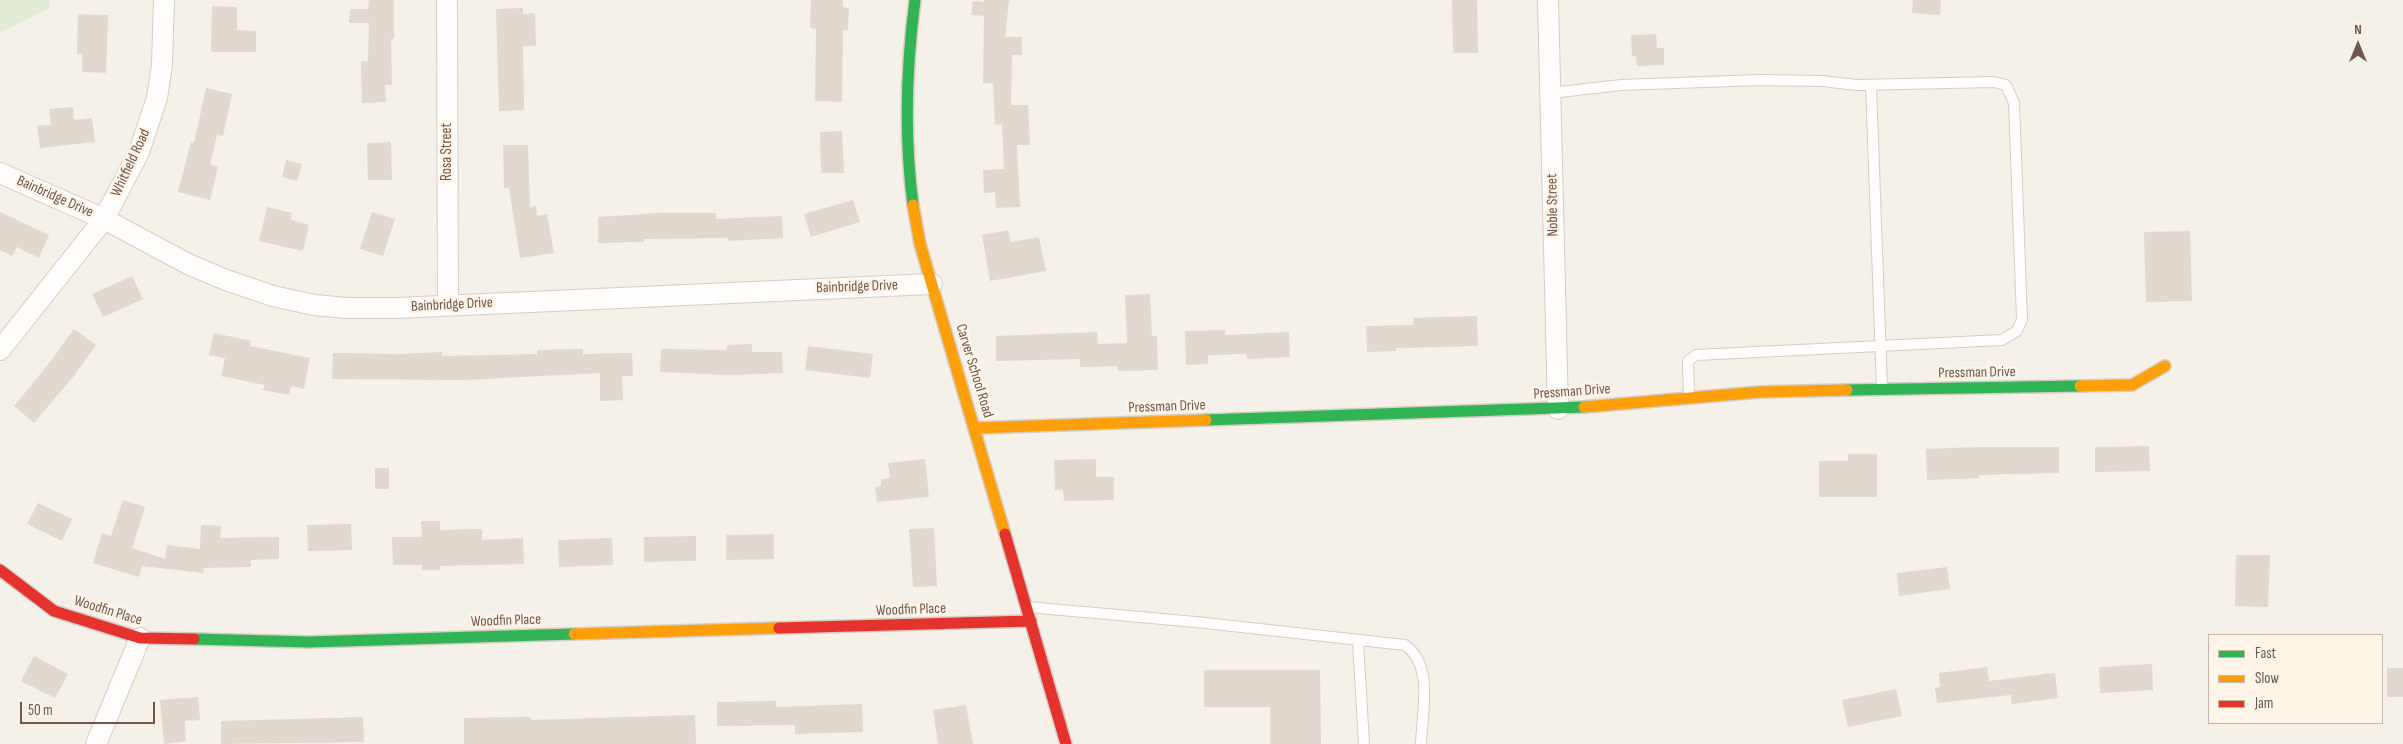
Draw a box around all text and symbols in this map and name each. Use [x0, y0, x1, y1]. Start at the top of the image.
north arrow [2333, 20, 2383, 70]
text: N [2354, 21, 2362, 38]
street label: Rosa Street [438, 123, 456, 181]
street label: Whitfield Road [108, 126, 154, 200]
street label: Bainbridge Drive [14, 172, 96, 222]
street label: Noble Street [1543, 173, 1563, 237]
street label: Bainbridge Drive [816, 277, 898, 297]
street label: Bainbridge Drive [411, 294, 493, 316]
street label: Carver School Road [951, 322, 997, 420]
street label: Pressman Drive [1938, 363, 2016, 383]
street label: Pressman Drive [1533, 380, 1611, 404]
street label: Pressman Drive [1128, 397, 1206, 417]
street label: Woodfin Place [72, 592, 144, 630]
street label: Woodfin Place [875, 600, 947, 620]
street label: Woodfin Place [470, 611, 542, 631]
legend [2208, 634, 2383, 724]
text: Fast [2255, 644, 2276, 663]
text: Slow [2255, 669, 2279, 688]
scale bar [22, 692, 158, 724]
text: Jam [2255, 694, 2273, 713]
text: 50 m [28, 701, 53, 720]

